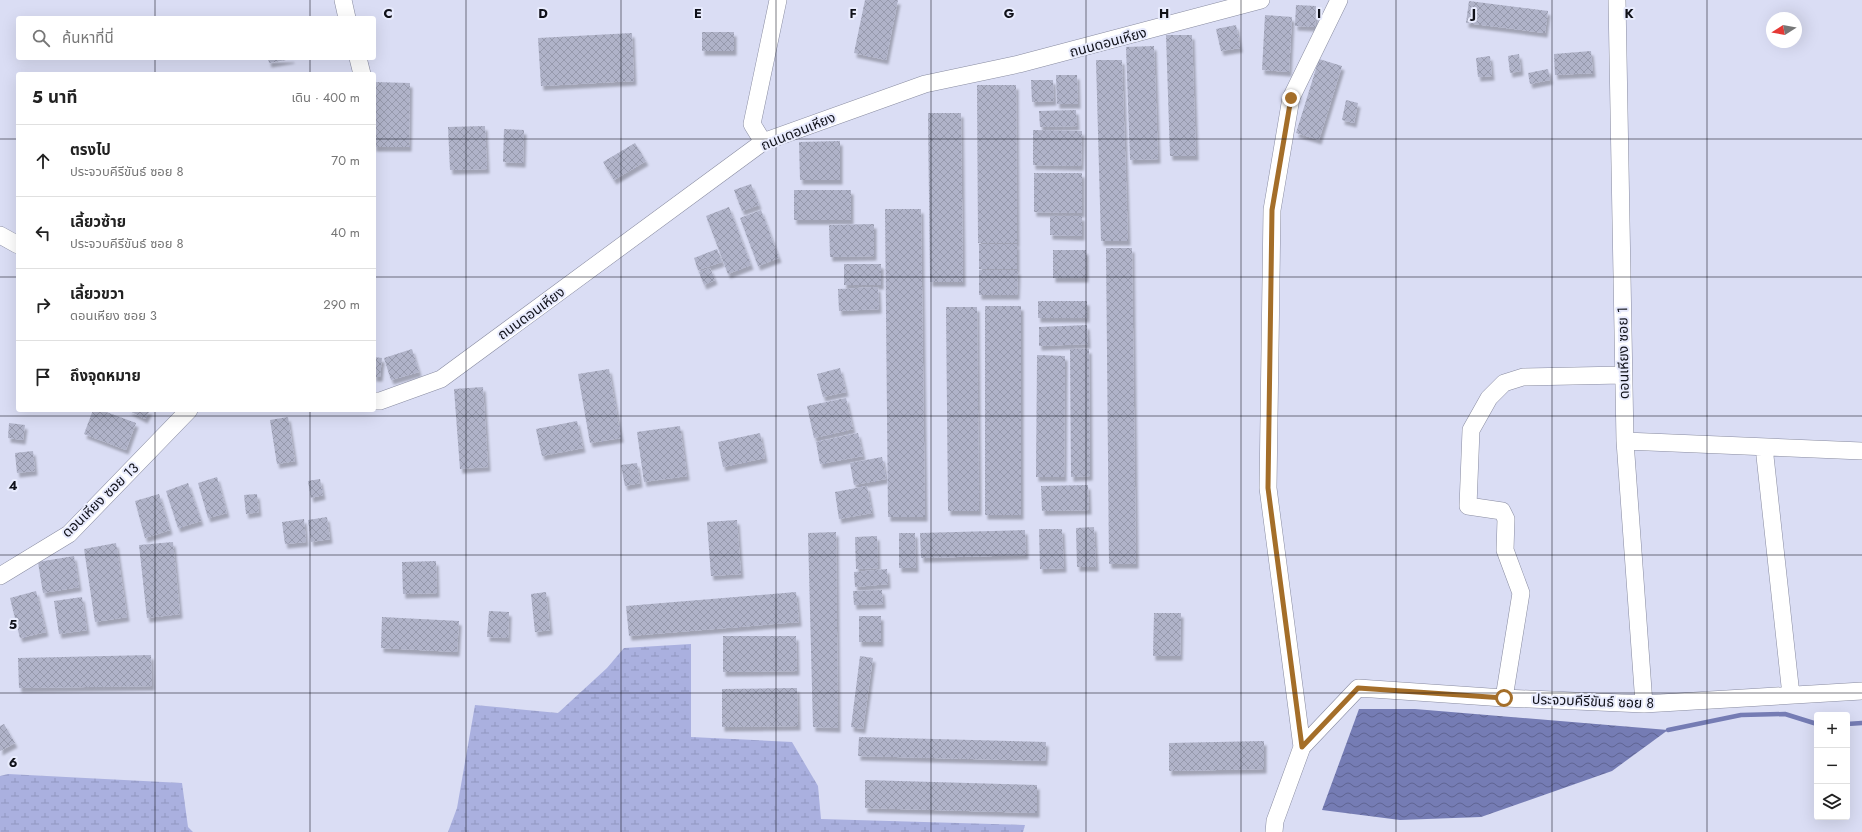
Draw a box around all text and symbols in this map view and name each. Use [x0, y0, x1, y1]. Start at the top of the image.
text: C [383, 4, 393, 23]
text: D [538, 4, 548, 23]
text: E [694, 4, 702, 23]
text: F [849, 4, 857, 23]
text: G [1004, 4, 1015, 23]
text: H [1159, 4, 1169, 23]
text: I [1317, 4, 1321, 23]
text: J [1469, 4, 1476, 23]
text: K [1624, 4, 1634, 23]
north arrow [1766, 12, 1802, 48]
search box [16, 16, 376, 60]
street label: ถนนดอนเหียง [1067, 22, 1149, 62]
icon: search [30, 27, 52, 49]
text: ค้นหาที่นี่ [62, 27, 114, 49]
text: 5 นาที [32, 85, 77, 109]
text: เดิน · 400 m [291, 88, 360, 107]
route end [1282, 89, 1300, 107]
street label: ถนนดอนเหียง [758, 107, 838, 155]
text: ตรงไป [70, 139, 111, 161]
icon: ahead [32, 150, 54, 172]
text: 70 m [331, 151, 360, 170]
text: ประจวบคีรีขันธ์ ซอย 8 [70, 162, 184, 181]
text: เลี้ยวซ้าย [70, 211, 126, 233]
icon: left [32, 222, 54, 244]
text: 40 m [331, 223, 360, 242]
text: ประจวบคีรีขันธ์ ซอย 8 [70, 234, 184, 253]
street label: ถนนดอนเหียง [493, 282, 569, 344]
text: เลี้ยวขวา [70, 283, 124, 305]
icon: right [32, 294, 54, 316]
text: 290 m [323, 295, 360, 314]
text: ดอนเหียง ซอย 3 [70, 306, 157, 325]
street label: ดอนเหียง ซอย 1 [1612, 307, 1634, 399]
text: ถึงจุดหมาย [70, 365, 141, 387]
icon: arrive [32, 366, 54, 388]
street label: ดอนเหียง ซอย 13 [57, 458, 143, 542]
text: 4 [8, 476, 18, 495]
text: 5 [9, 615, 17, 634]
route start [1495, 689, 1513, 707]
street label: ประจวบคีรีขันธ์ ซอย 8 [1532, 689, 1654, 713]
map controls [1814, 712, 1850, 820]
button: + [1814, 712, 1850, 748]
button: − [1814, 748, 1850, 784]
text: 6 [9, 753, 18, 772]
button: layers [1814, 784, 1850, 820]

